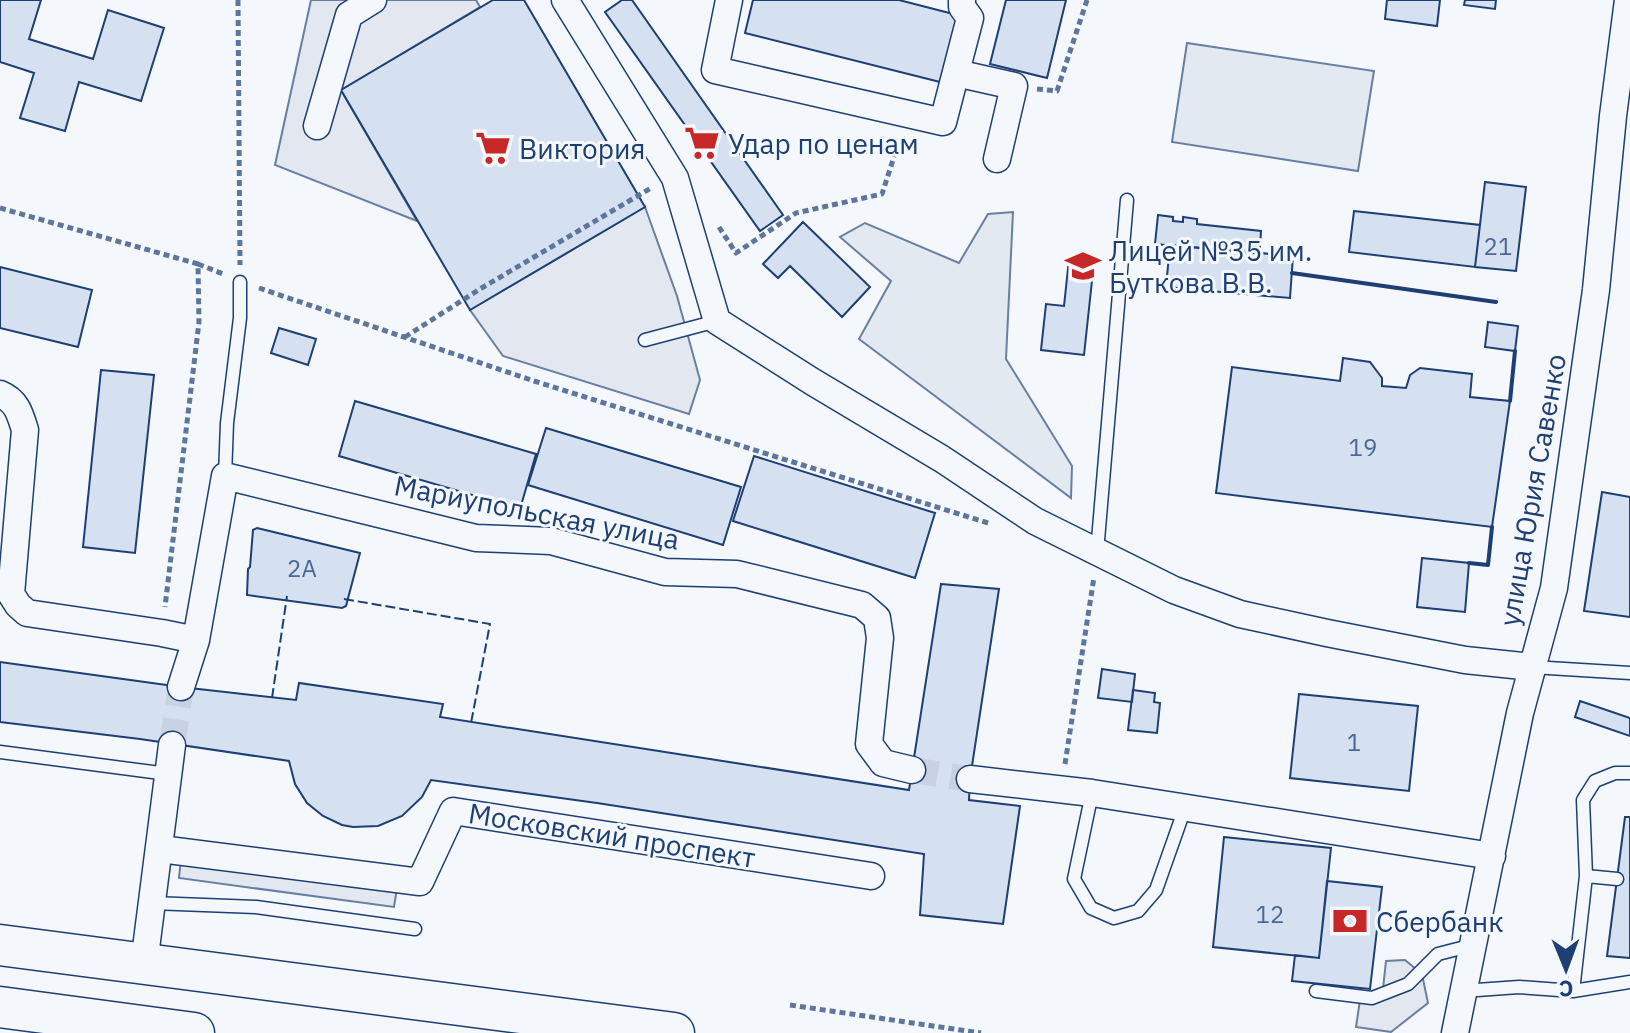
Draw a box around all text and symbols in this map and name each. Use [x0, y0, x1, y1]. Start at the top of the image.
supermarket icon: Удар по ценам [683, 124, 721, 162]
place label: Удар по ценам [728, 125, 919, 162]
supermarket icon: Виктория [474, 129, 512, 167]
place label: Виктория [519, 130, 645, 167]
house number: 21 [1484, 230, 1512, 262]
place label: Лицей №35 им. Буткова В.В. [1109, 232, 1312, 301]
school or university icon: Лицей №35 им. Буткова В.В. [1064, 247, 1102, 285]
street label: улица Юрия Савенко [1490, 351, 1574, 629]
house number: 19 [1349, 431, 1377, 463]
street label: Мариупольская улица [391, 466, 683, 558]
house number: 2А [287, 552, 317, 584]
house number: 1 [1347, 726, 1361, 758]
street label: Московский проспект [466, 794, 758, 876]
house number: 12 [1256, 898, 1284, 930]
bank icon: Сбербанк [1331, 902, 1369, 940]
place label: Сбербанк [1376, 903, 1504, 940]
north arrow [1526, 929, 1606, 1009]
text: С [1559, 975, 1574, 1004]

